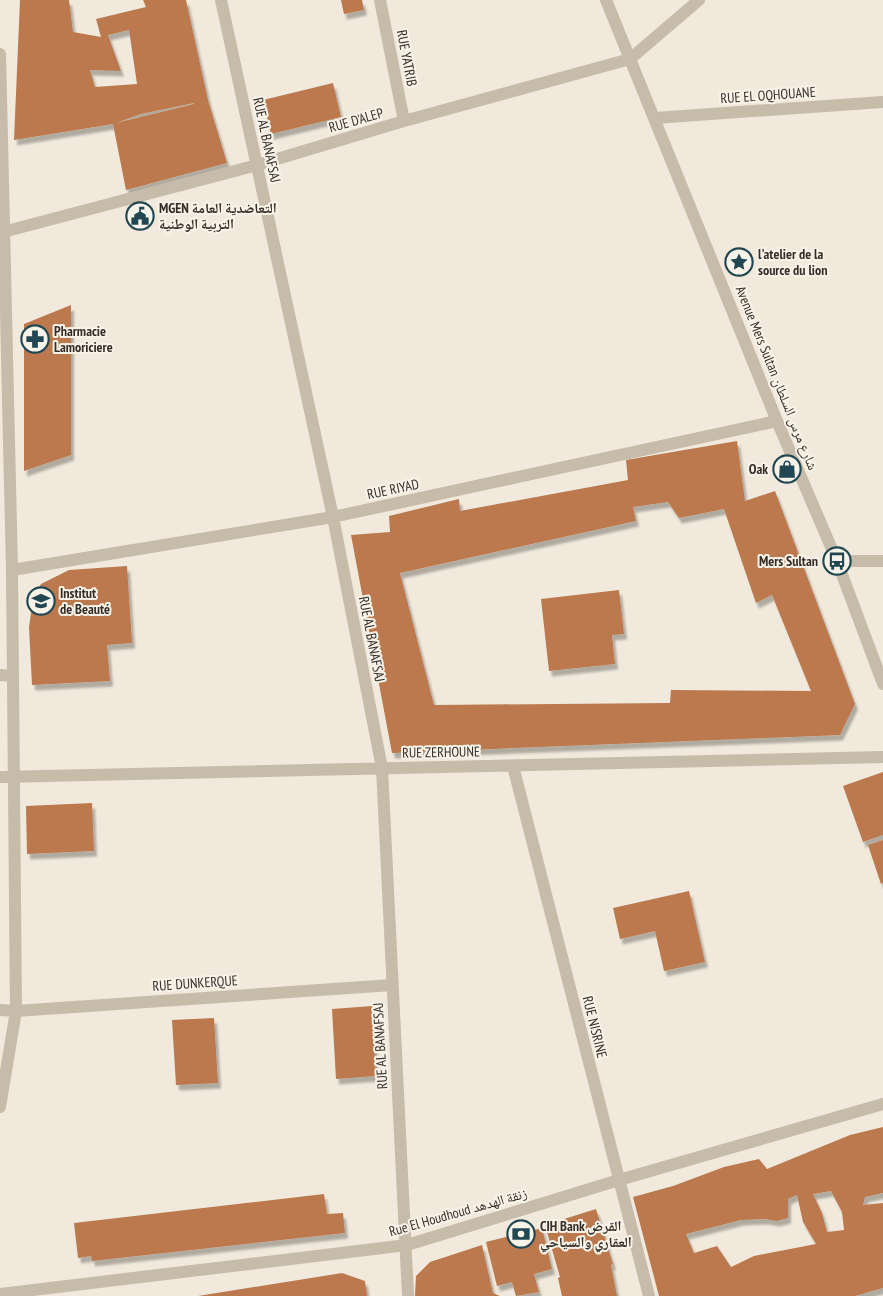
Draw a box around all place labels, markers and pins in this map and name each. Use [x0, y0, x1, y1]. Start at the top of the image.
place label: MGEN التعاضدية العامة التربية الوطنية [159, 199, 277, 233]
public building icon: MGEN التعاضدية العامة التربية الوطنية [125, 201, 155, 231]
place label: l'atelier de la source du lion [758, 245, 827, 279]
place icon: l'atelier de la source du lion [724, 247, 754, 277]
place label: Pharmacie Lamoriciere [54, 322, 113, 356]
pharmacy icon: Pharmacie Lamoriciere [20, 324, 50, 354]
shop icon: Oak [772, 454, 802, 484]
place label: Oak [749, 460, 768, 478]
bus stop icon: Mers Sultan [822, 546, 852, 576]
place label: Mers Sultan [759, 552, 818, 570]
place label: Institut de Beauté [60, 584, 110, 618]
school or university icon: Institut de Beauté [26, 586, 56, 616]
place label: CIH Bank القرض العقاري والسياحي [540, 1217, 632, 1253]
bank icon: CIH Bank القرض العقاري والسياحي [506, 1219, 536, 1249]

